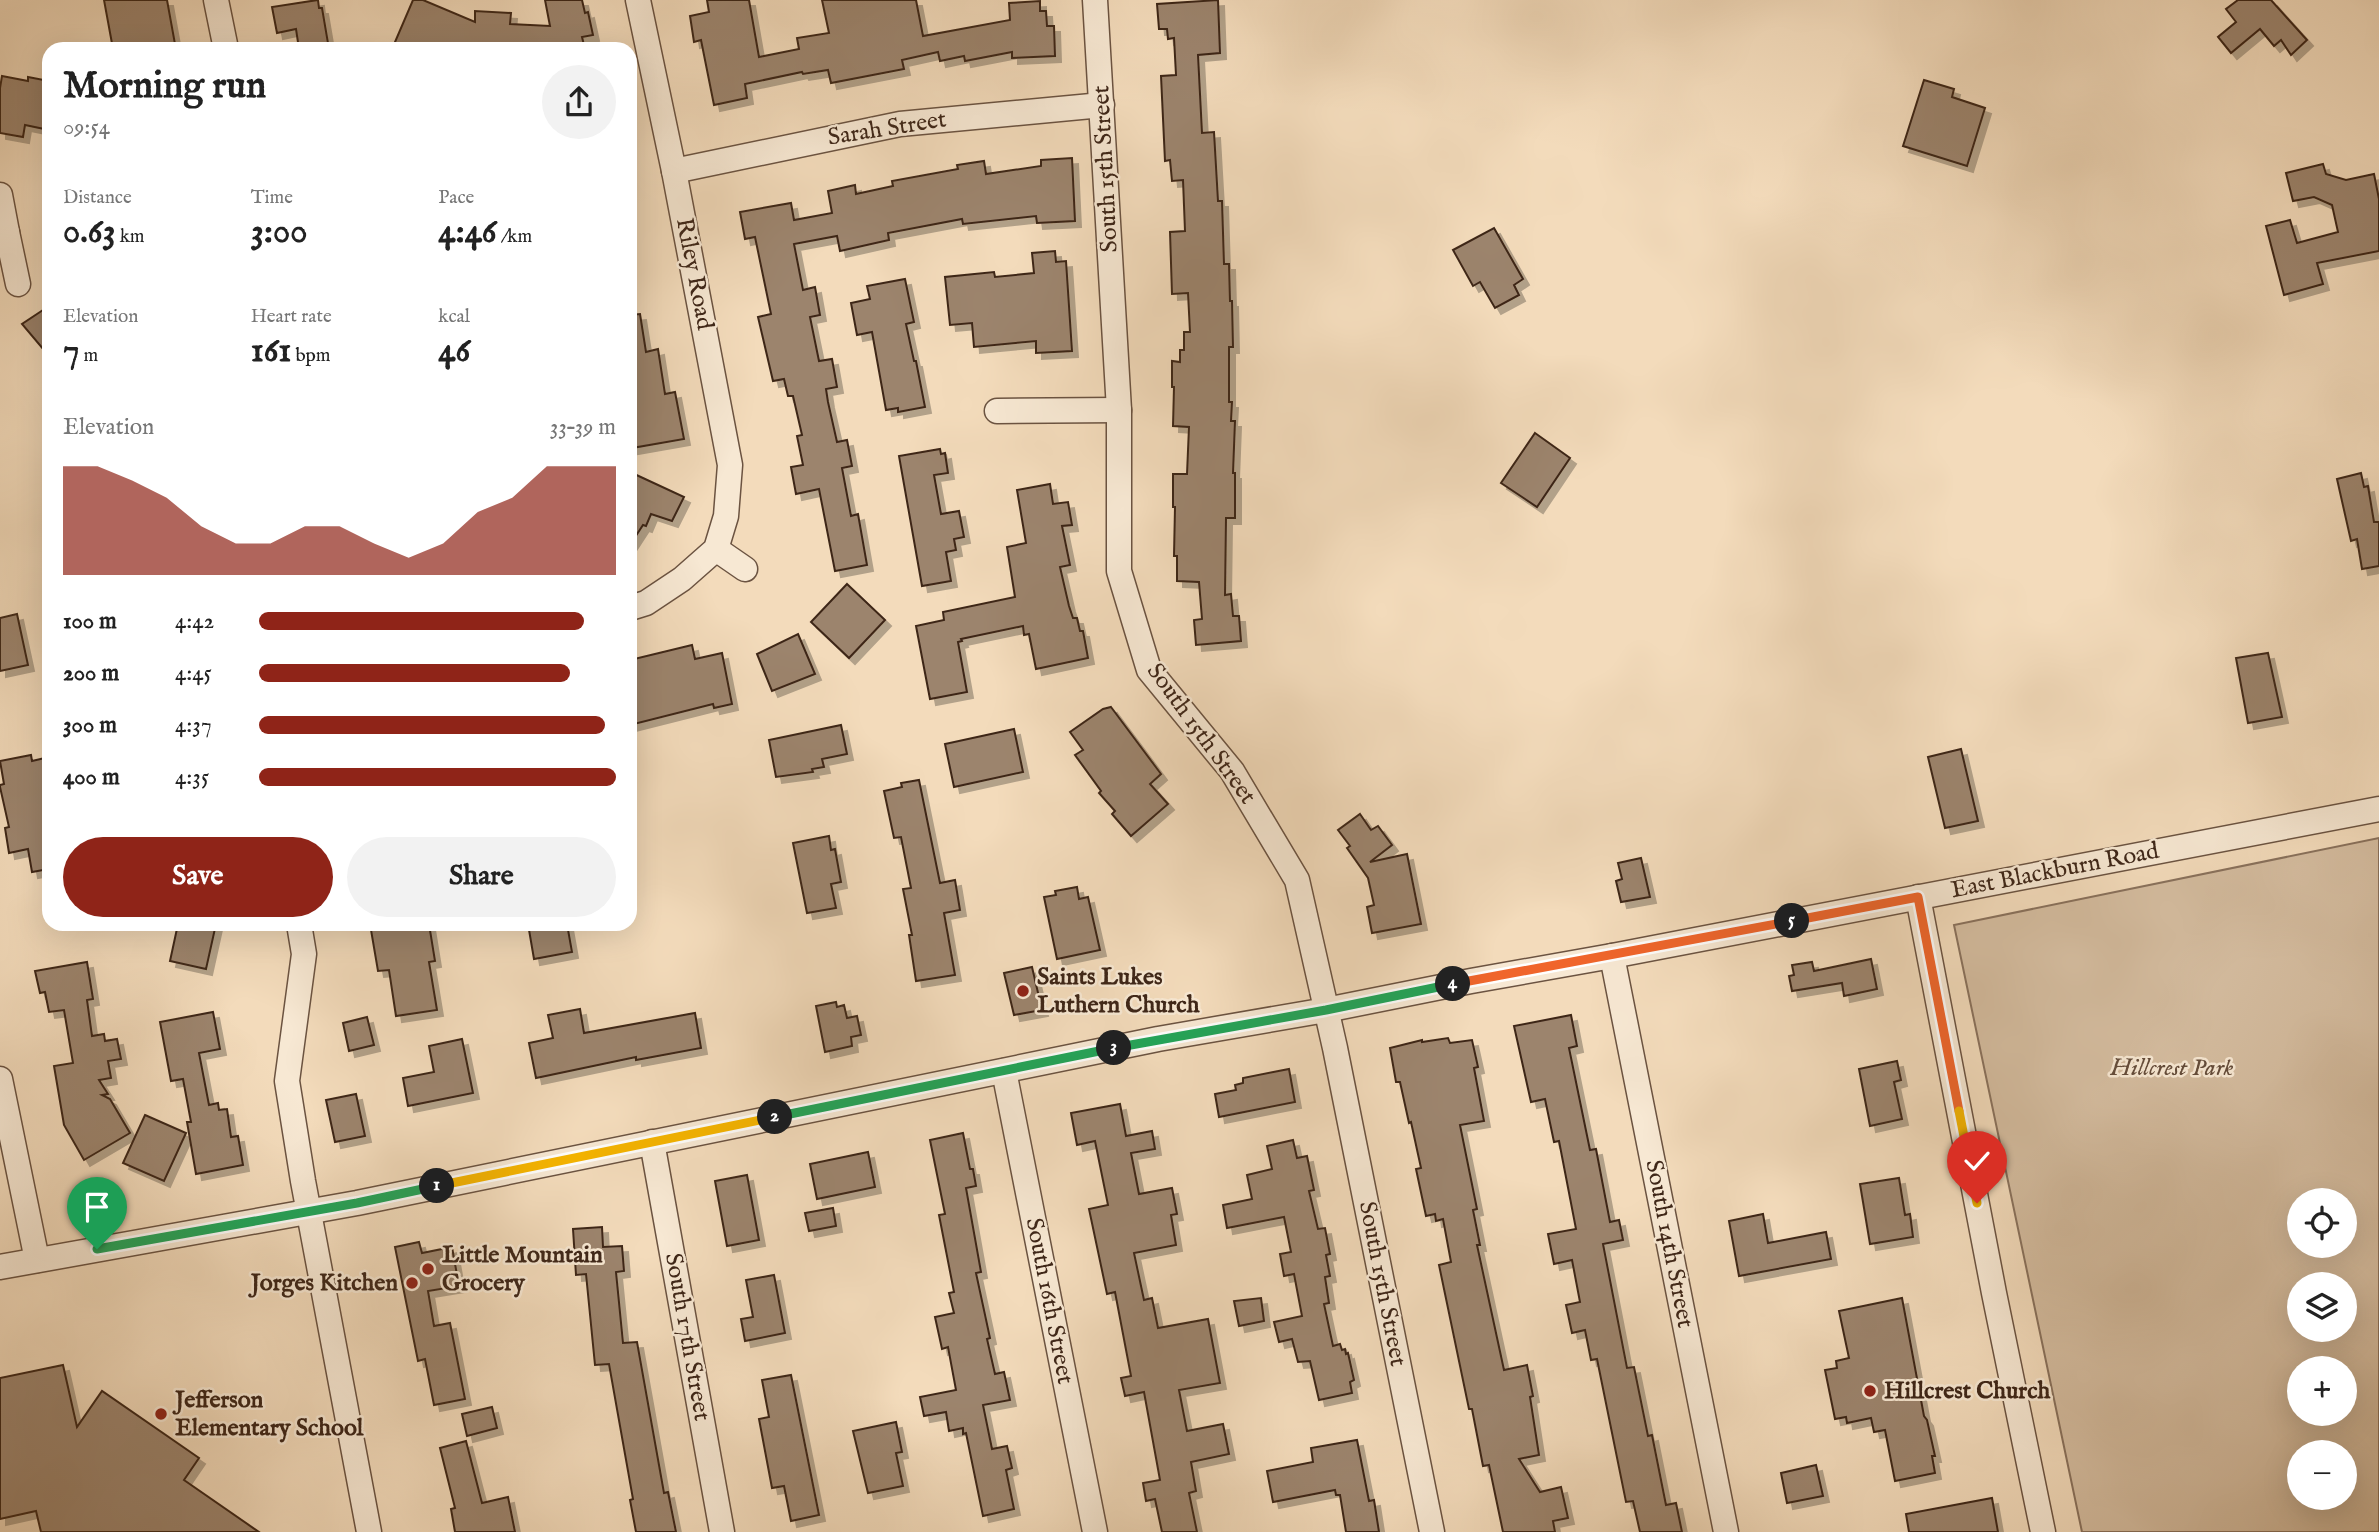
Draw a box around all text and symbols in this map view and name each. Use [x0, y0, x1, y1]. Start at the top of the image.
text: Morning run [63, 63, 266, 111]
button: share [542, 65, 616, 139]
street label: South 15th Street [1086, 85, 1126, 253]
street label: Sarah Street [826, 104, 948, 154]
text: 09:54 [63, 113, 110, 142]
text: Distance [63, 186, 132, 210]
text: Time [251, 186, 293, 210]
text: Pace [438, 186, 474, 210]
text: 0.63 [63, 210, 116, 255]
text: 3:00 [251, 210, 307, 255]
text: 4:46 [438, 210, 497, 255]
street label: Riley Road [668, 215, 720, 333]
text: km [116, 225, 145, 249]
text: /km [497, 225, 532, 249]
text: Elevation [63, 305, 138, 329]
text: Heart rate [251, 305, 332, 329]
text: kcal [438, 305, 470, 329]
text: 7 [63, 329, 79, 374]
text: 161 [251, 329, 291, 374]
text: 46 [438, 329, 470, 374]
text: m [79, 344, 98, 368]
text: bpm [291, 344, 331, 368]
text: Elevation [63, 413, 154, 442]
text: 33–39 m [550, 413, 616, 442]
text: 100 m [63, 607, 117, 636]
text: 4:42 [175, 607, 214, 636]
street label: South 15th Street [1139, 657, 1263, 811]
text: 200 m [63, 659, 119, 688]
text: 4:45 [175, 659, 212, 688]
text: 300 m [63, 711, 117, 740]
text: 4:37 [175, 711, 212, 740]
text: 400 m [63, 763, 120, 792]
text: 4:35 [175, 763, 209, 792]
street label: East Blackburn Road [1948, 836, 2162, 906]
button: Save [63, 837, 333, 917]
button: Share [347, 837, 616, 917]
pin: 5 [1774, 904, 1810, 939]
text: 5 [1788, 908, 1795, 932]
place label: Saints Lukes Luthern Church [1037, 962, 1200, 1021]
pin: 4 [1436, 967, 1470, 1002]
text: 4 [1448, 971, 1457, 995]
marker: Saints Lukes Luthern Church [1015, 983, 1031, 999]
pin: 3 [1096, 1030, 1132, 1066]
text: 3 [1110, 1035, 1117, 1059]
park label: Hillcrest Park [2110, 1053, 2234, 1084]
pin: 2 [758, 1100, 792, 1134]
text: 2 [770, 1104, 779, 1128]
pin [1947, 1131, 2007, 1203]
icon: check [1958, 1142, 1996, 1180]
street label: South 14th Street [1638, 1157, 1700, 1331]
pin: 1 [420, 1168, 454, 1204]
text: 1 [433, 1173, 440, 1197]
pin [67, 1177, 127, 1249]
icon: arrive [78, 1188, 116, 1226]
map controls [2287, 1188, 2357, 1510]
button: locate [2287, 1188, 2357, 1258]
street label: South 15th Street [1351, 1199, 1413, 1369]
street label: South 16th Street [1018, 1215, 1080, 1387]
place label: Little Mountain Grocery [442, 1240, 603, 1299]
street label: South 17th Street [657, 1251, 717, 1423]
marker: Little Mountain Grocery [420, 1261, 436, 1277]
place label: Jorges Kitchen [248, 1268, 398, 1299]
button: layers [2287, 1272, 2357, 1342]
marker: Jorges Kitchen [404, 1275, 420, 1291]
button: + [2287, 1356, 2357, 1426]
place label: Hillcrest Church [1884, 1376, 2050, 1407]
marker: Hillcrest Church [1862, 1383, 1878, 1399]
place label: Jefferson Elementary School [172, 1385, 364, 1444]
marker: Jefferson Elementary School [153, 1406, 169, 1422]
button: − [2287, 1440, 2357, 1510]

